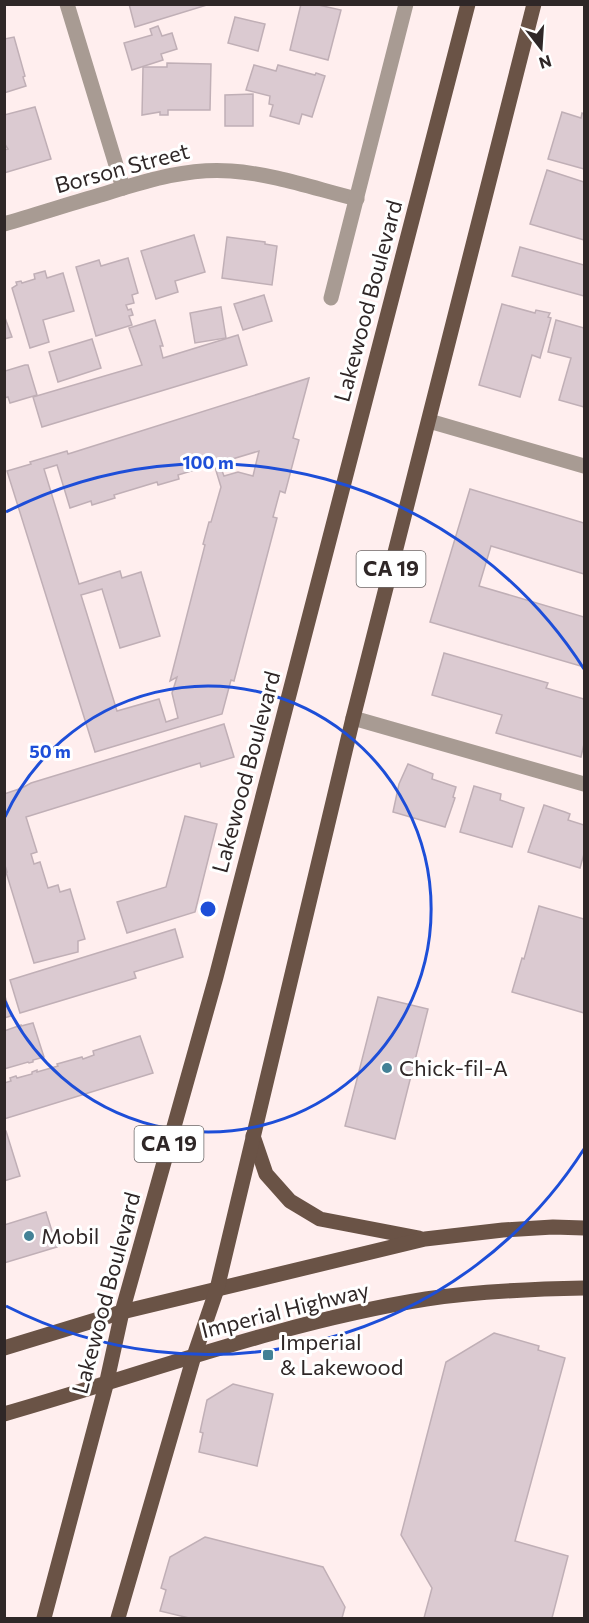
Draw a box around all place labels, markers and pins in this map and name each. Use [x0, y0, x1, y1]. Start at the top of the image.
centre of rings [198, 899, 218, 919]
place label: Chick-fil-A [399, 1054, 508, 1081]
marker: Chick-fil-A [380, 1061, 394, 1075]
place label: Mobil [41, 1222, 99, 1249]
marker: Mobil [22, 1229, 36, 1243]
place label: Imperial & Lakewood [280, 1328, 403, 1380]
marker: Imperial & Lakewood [261, 1348, 275, 1362]

